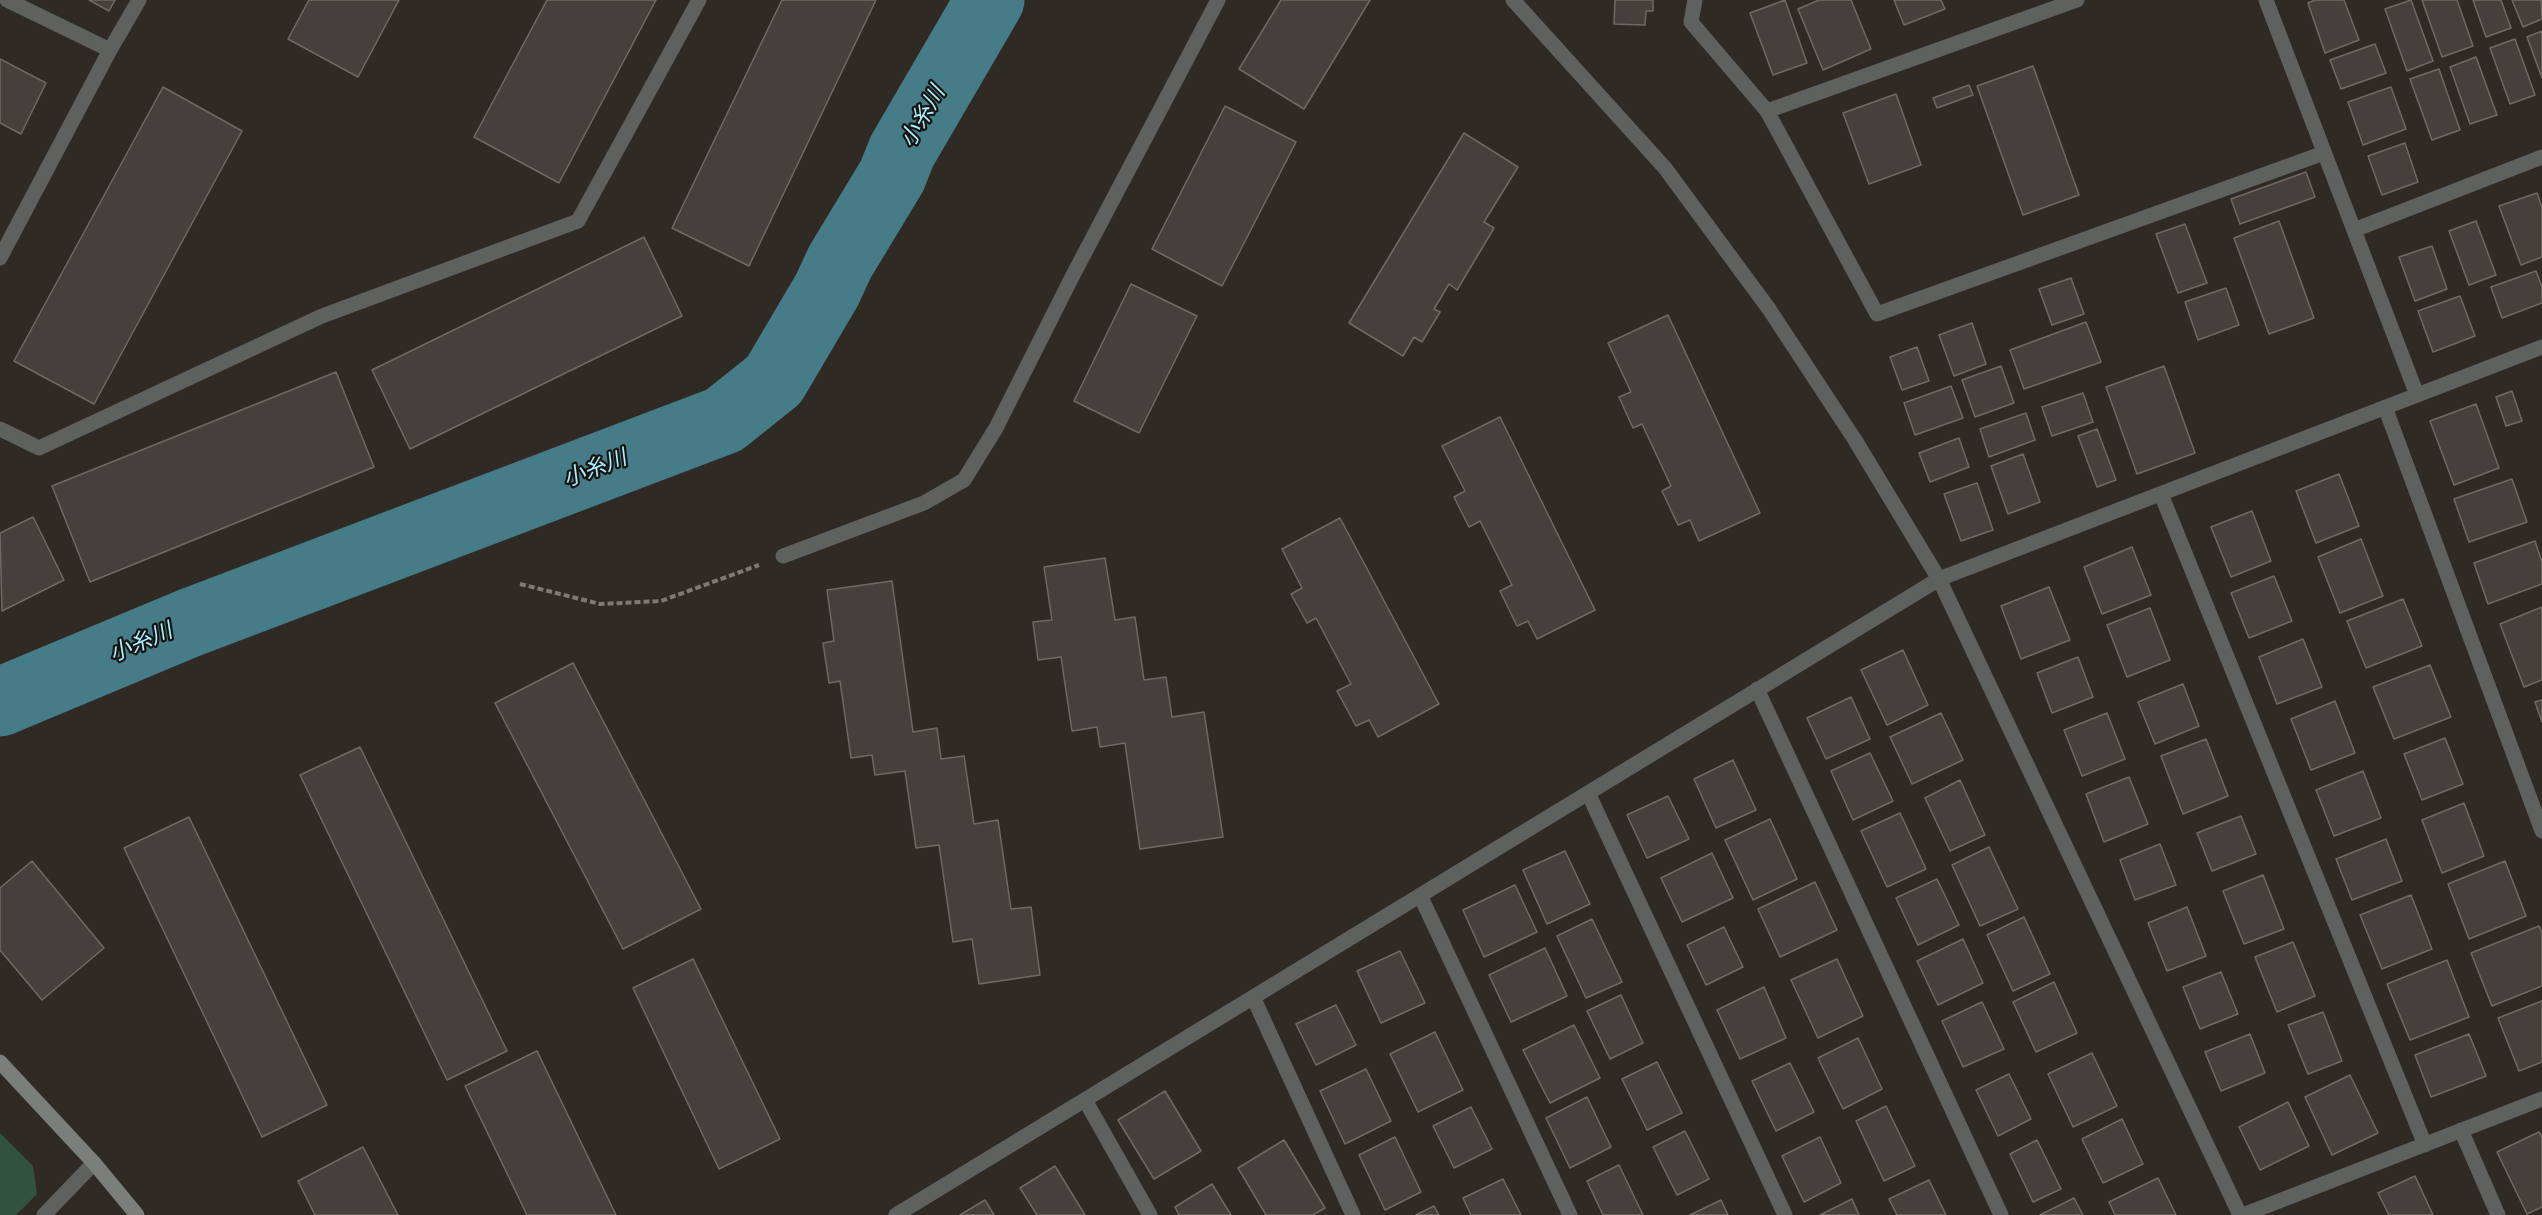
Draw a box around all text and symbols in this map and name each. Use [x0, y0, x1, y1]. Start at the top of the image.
water label: 小糸川 [895, 82, 951, 152]
water label: 小糸川 [559, 445, 631, 493]
water label: 小糸川 [105, 618, 177, 668]

